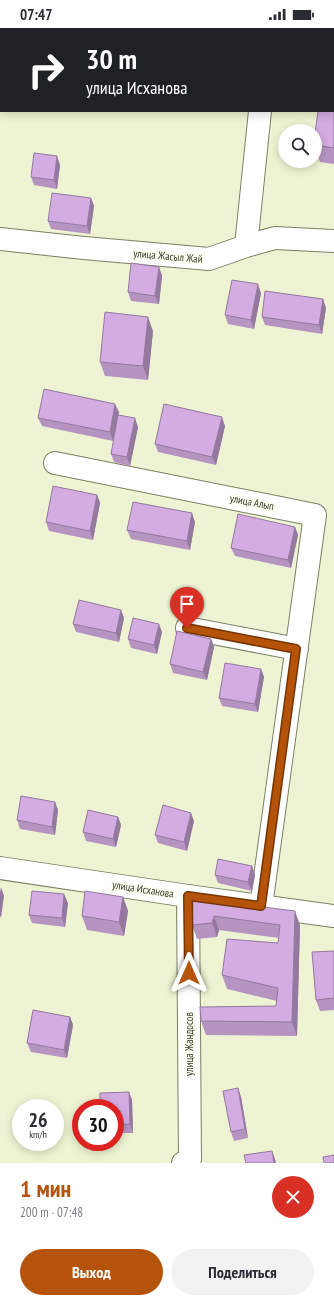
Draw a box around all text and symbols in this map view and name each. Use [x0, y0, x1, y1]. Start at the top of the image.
text: 07:47 [20, 5, 52, 24]
text: 30 m [86, 40, 137, 77]
icon: right [20, 44, 72, 96]
text: улица Исханова [86, 76, 187, 99]
map controls [278, 124, 322, 168]
button: search [278, 124, 322, 168]
street label: улица Жасыл Жай [133, 246, 203, 266]
street label: улица Алып [229, 491, 276, 513]
pin [170, 587, 204, 628]
icon: arrive [176, 593, 198, 615]
street label: улица Исханова [111, 877, 175, 901]
position arrow [168, 952, 210, 994]
street label: улица Жандосов [182, 1012, 196, 1076]
speed limit sign: 30 [72, 1099, 124, 1151]
text: 26 [28, 1107, 48, 1133]
text: km/h [29, 1128, 47, 1141]
text: 1 мин [20, 1173, 71, 1204]
button: close [272, 1176, 314, 1218]
text: 200 m · 07:48 [20, 1204, 83, 1221]
button: Выход [20, 1249, 163, 1295]
button: Поделиться [171, 1249, 314, 1295]

